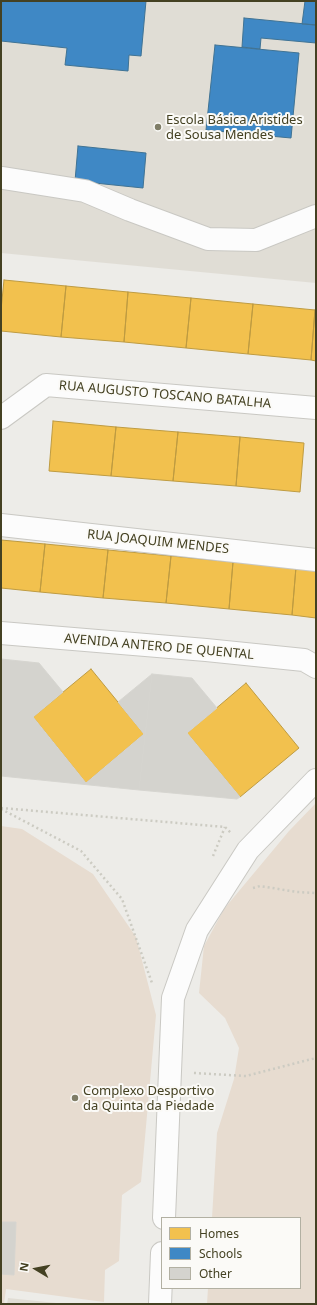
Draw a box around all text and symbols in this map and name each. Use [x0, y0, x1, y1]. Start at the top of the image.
place label: Escola Básica Aristides de Sousa Mendes [166, 112, 303, 143]
marker: Escola Básica Aristides de Sousa Mendes [153, 122, 163, 132]
street label: RUA AUGUSTO TOSCANO BATALHA [58, 378, 272, 412]
street label: RUA JOAQUIM MENDES [86, 527, 230, 557]
street label: AVENIDA ANTERO DE QUENTAL [63, 631, 255, 663]
place label: Complexo Desportivo da Quinta da Piedade [83, 1083, 214, 1114]
marker: Complexo Desportivo da Quinta da Piedade [70, 1093, 80, 1103]
legend [161, 1217, 301, 1289]
text: Homes [199, 1225, 239, 1242]
text: Schools [199, 1245, 242, 1262]
north arrow [16, 1249, 56, 1289]
text: N [16, 1261, 32, 1273]
text: Other [199, 1265, 232, 1282]

